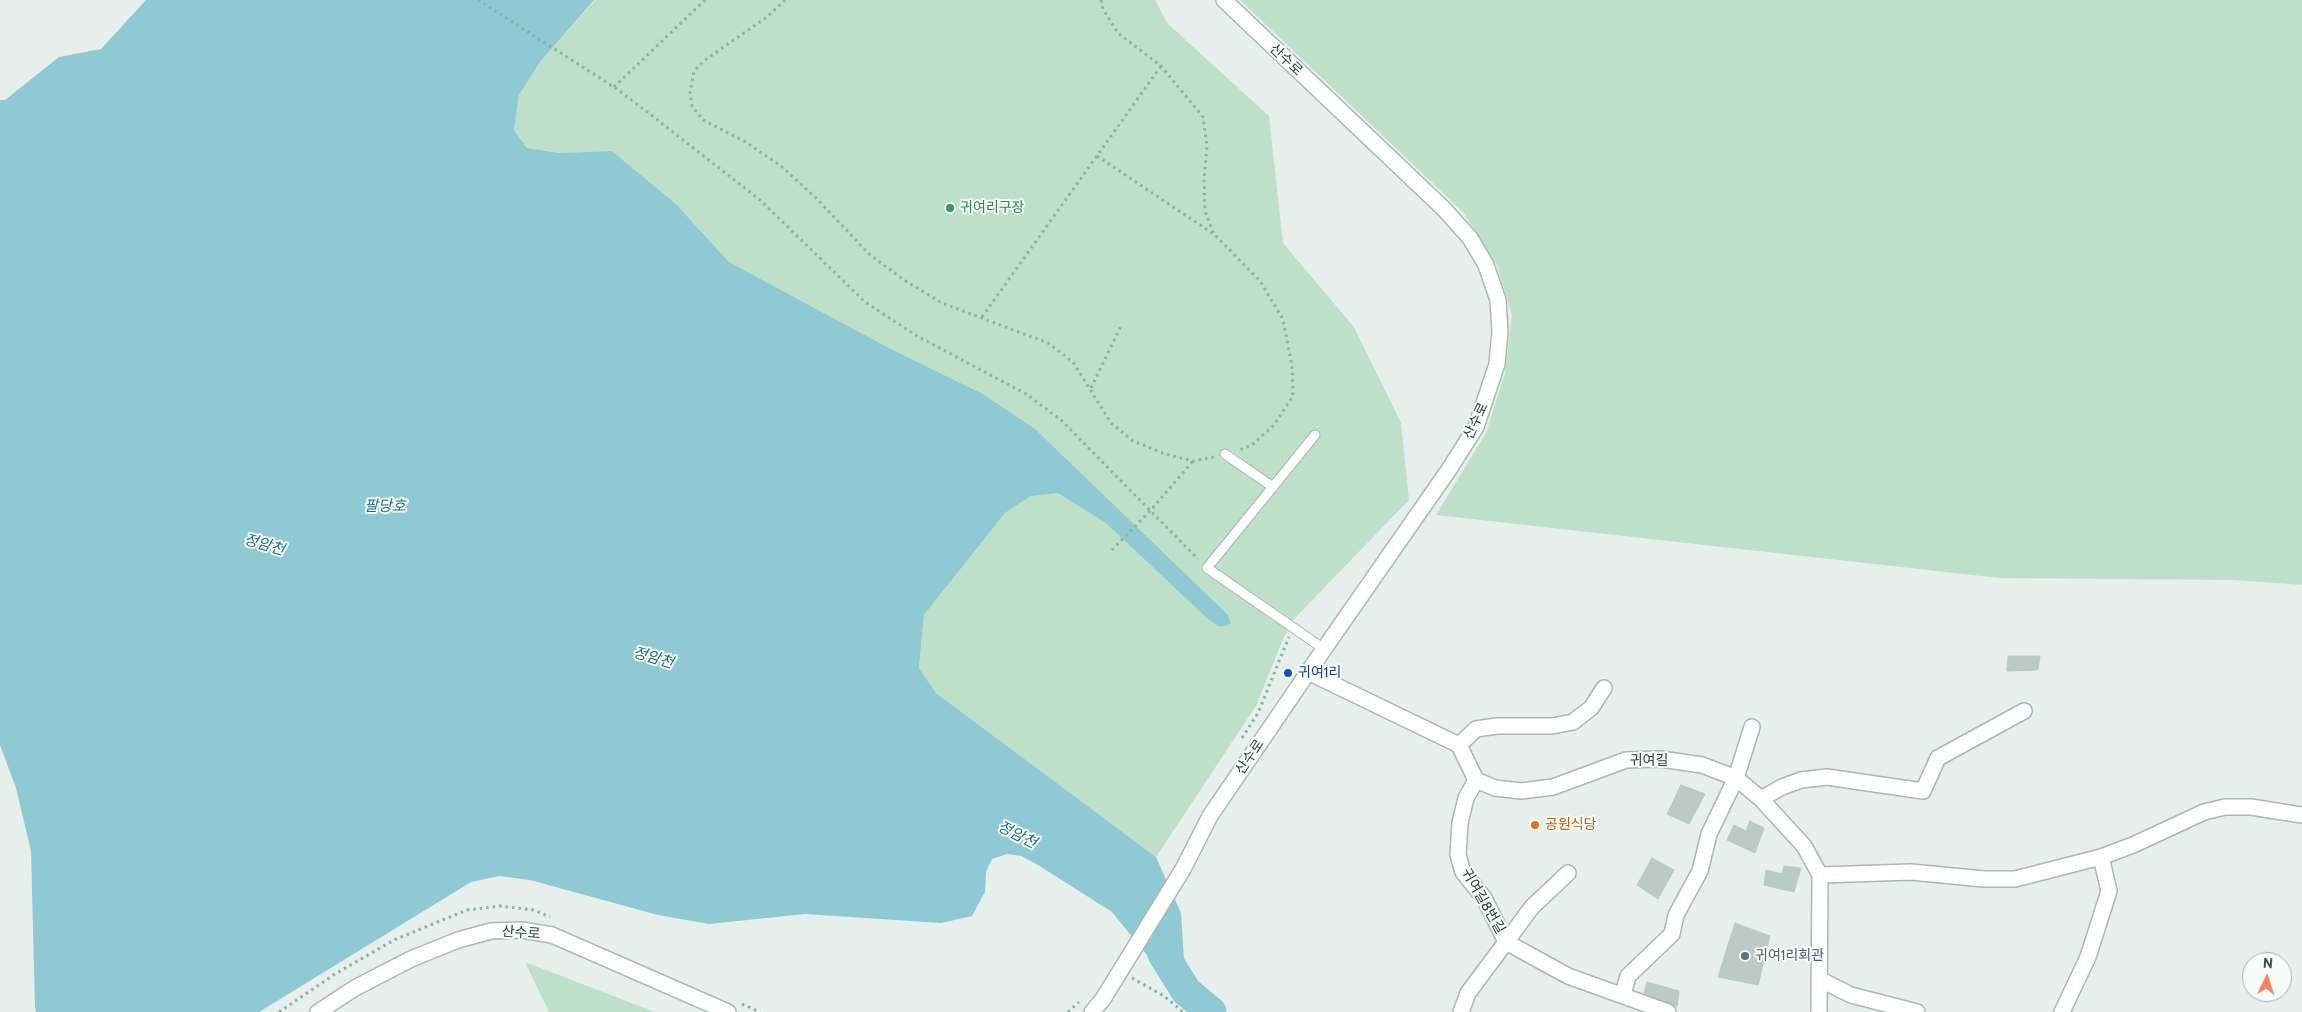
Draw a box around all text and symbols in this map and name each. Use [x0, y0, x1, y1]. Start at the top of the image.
street label: 산수로 [1266, 41, 1306, 79]
place label: 귀여리구장 [960, 200, 1024, 216]
marker: 귀여리구장 [944, 202, 956, 214]
street label: 산수로 [1460, 400, 1492, 442]
water label: 팔당호 [364, 498, 406, 516]
water label: 정암천 [242, 531, 286, 559]
water label: 정암천 [631, 644, 675, 672]
place label: 귀여1리 [1298, 665, 1341, 681]
marker: 귀여1리 [1282, 667, 1294, 679]
street label: 산수로 [1232, 736, 1268, 778]
street label: 귀여길 [1630, 753, 1668, 769]
place label: 공원식당 [1545, 817, 1597, 833]
water label: 정암천 [994, 818, 1040, 852]
marker: 공원식당 [1529, 819, 1541, 831]
street label: 귀여길8번길 [1458, 865, 1508, 937]
street label: 산수로 [501, 923, 541, 943]
place label: 귀여1리회관 [1755, 948, 1824, 964]
marker: 귀여1리회관 [1739, 950, 1751, 962]
north arrow [2242, 952, 2292, 1002]
text: N [2262, 954, 2274, 972]

